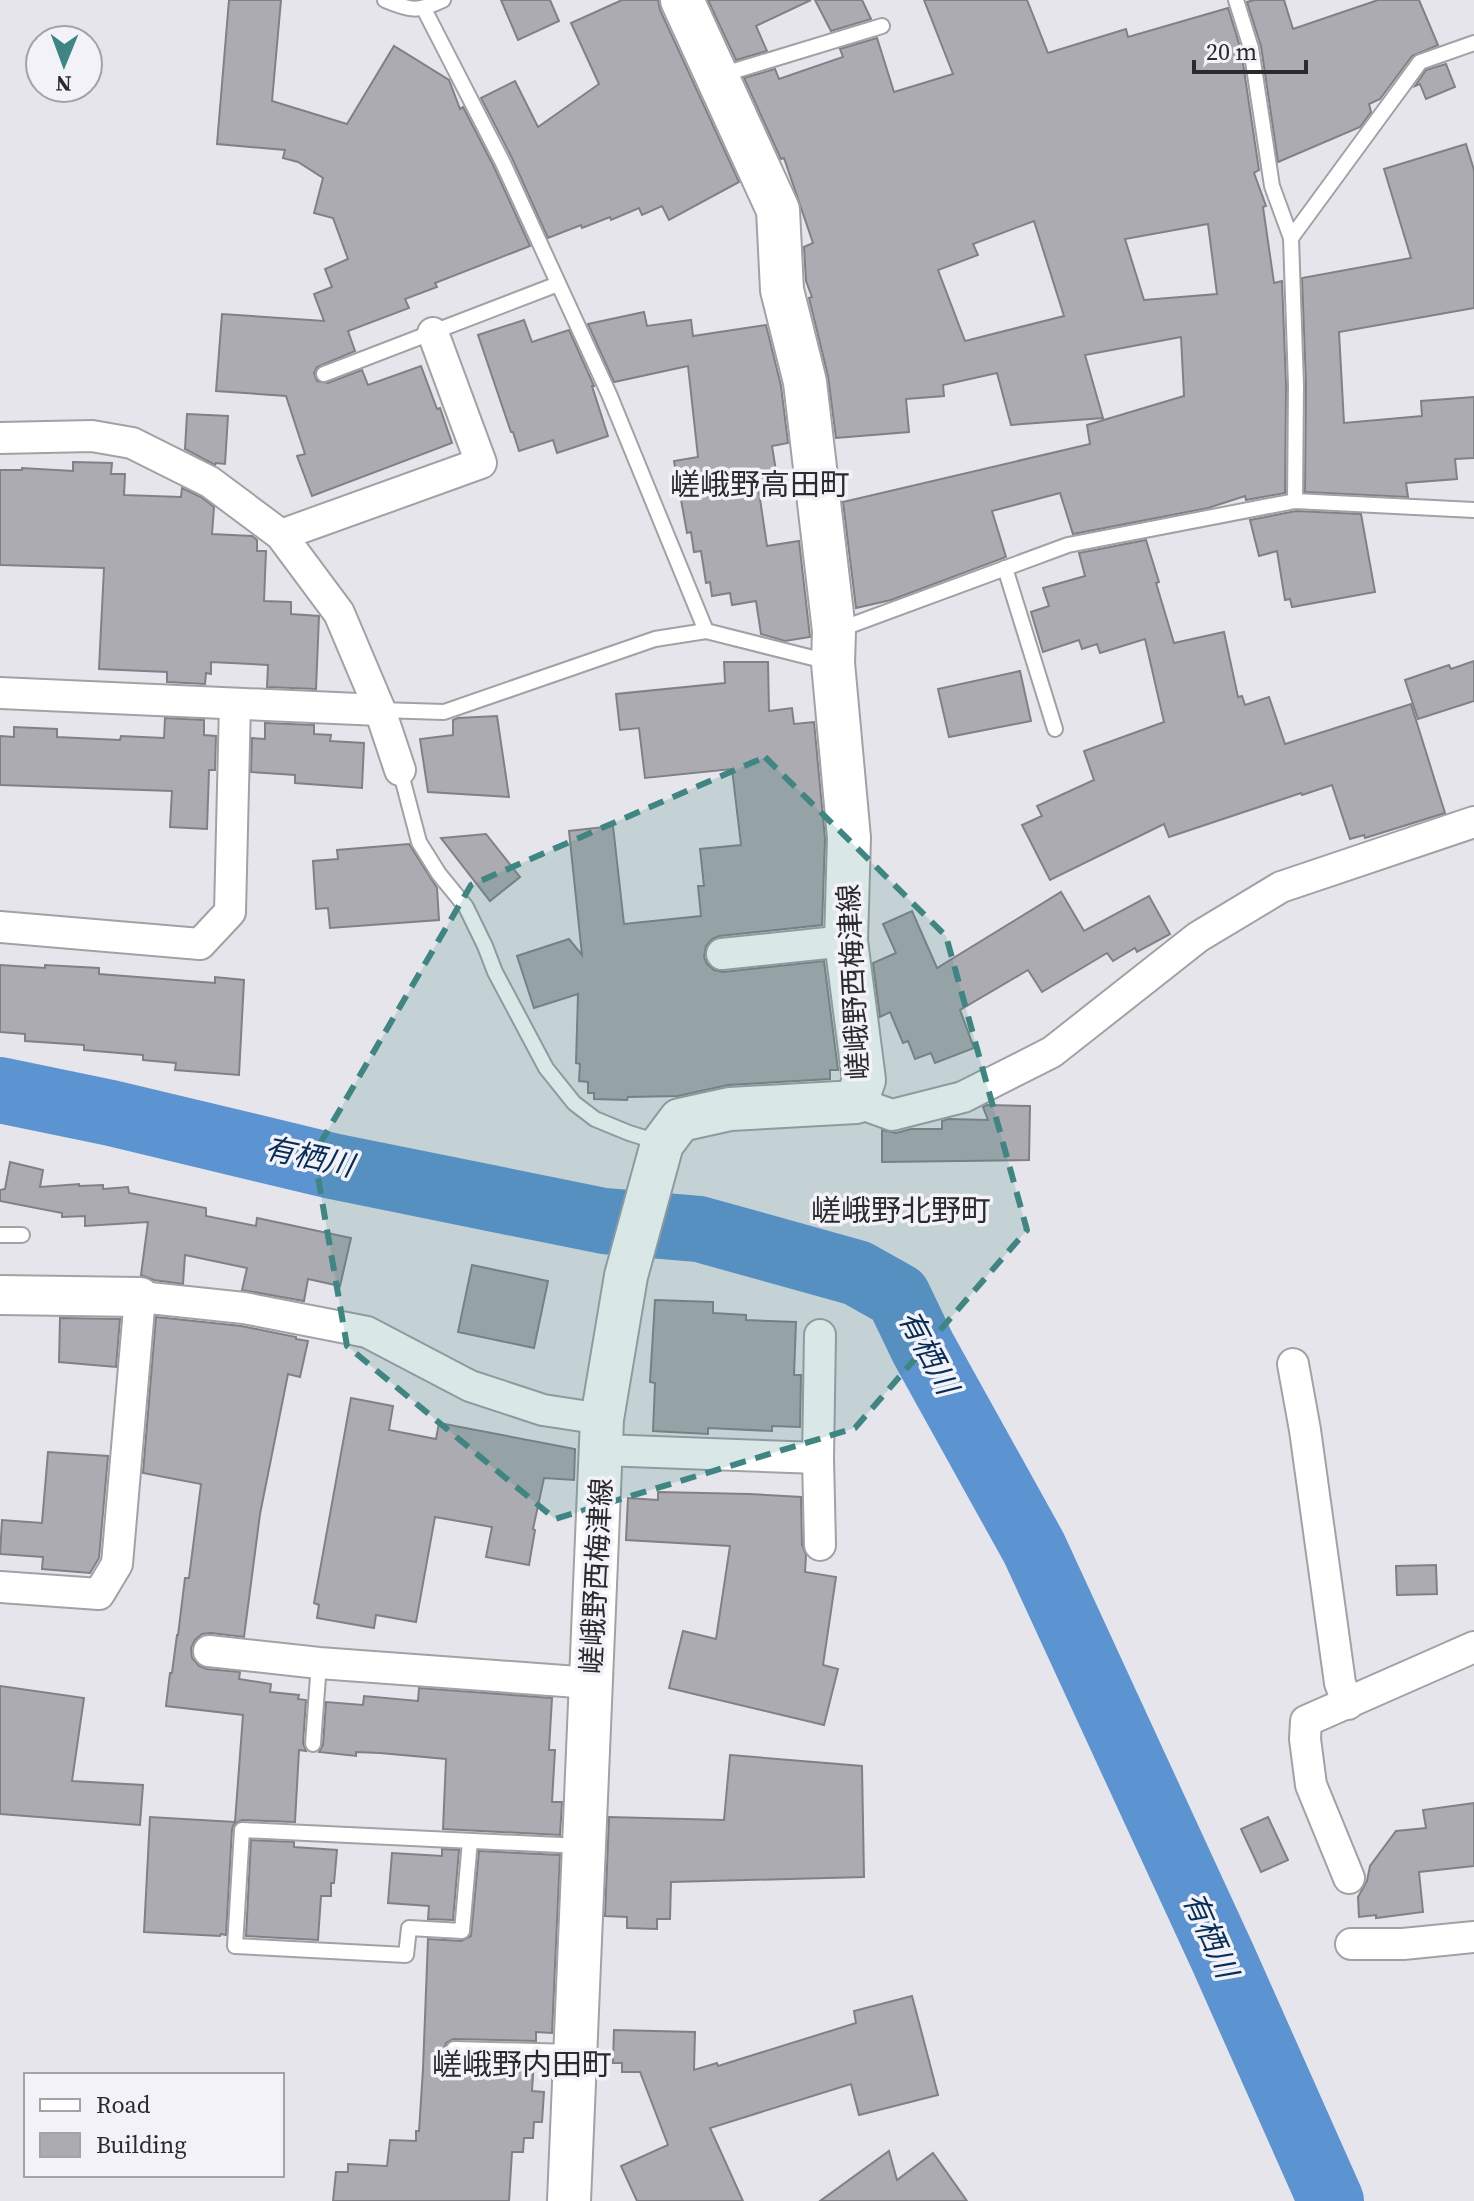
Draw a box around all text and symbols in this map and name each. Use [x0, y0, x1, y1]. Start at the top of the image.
north arrow [24, 24, 104, 104]
scale bar [1194, 24, 1306, 74]
text: 20 m [1206, 35, 1257, 68]
text: N [55, 69, 72, 99]
district label: 嵯峨野高田町 [670, 464, 850, 505]
street label: 嵯峨野西梅津線 [829, 883, 877, 1081]
water label: 有栖川 [261, 1127, 360, 1187]
district label: 嵯峨野北野町 [811, 1190, 991, 1231]
water label: 有栖川 [889, 1302, 969, 1404]
street label: 嵯峨野西梅津線 [572, 1477, 620, 1675]
water label: 有栖川 [1173, 1885, 1249, 1987]
district label: 嵯峨野内田町 [432, 2044, 612, 2085]
legend [24, 2073, 284, 2177]
text: Road [96, 2088, 151, 2121]
text: Building [96, 2128, 187, 2161]

